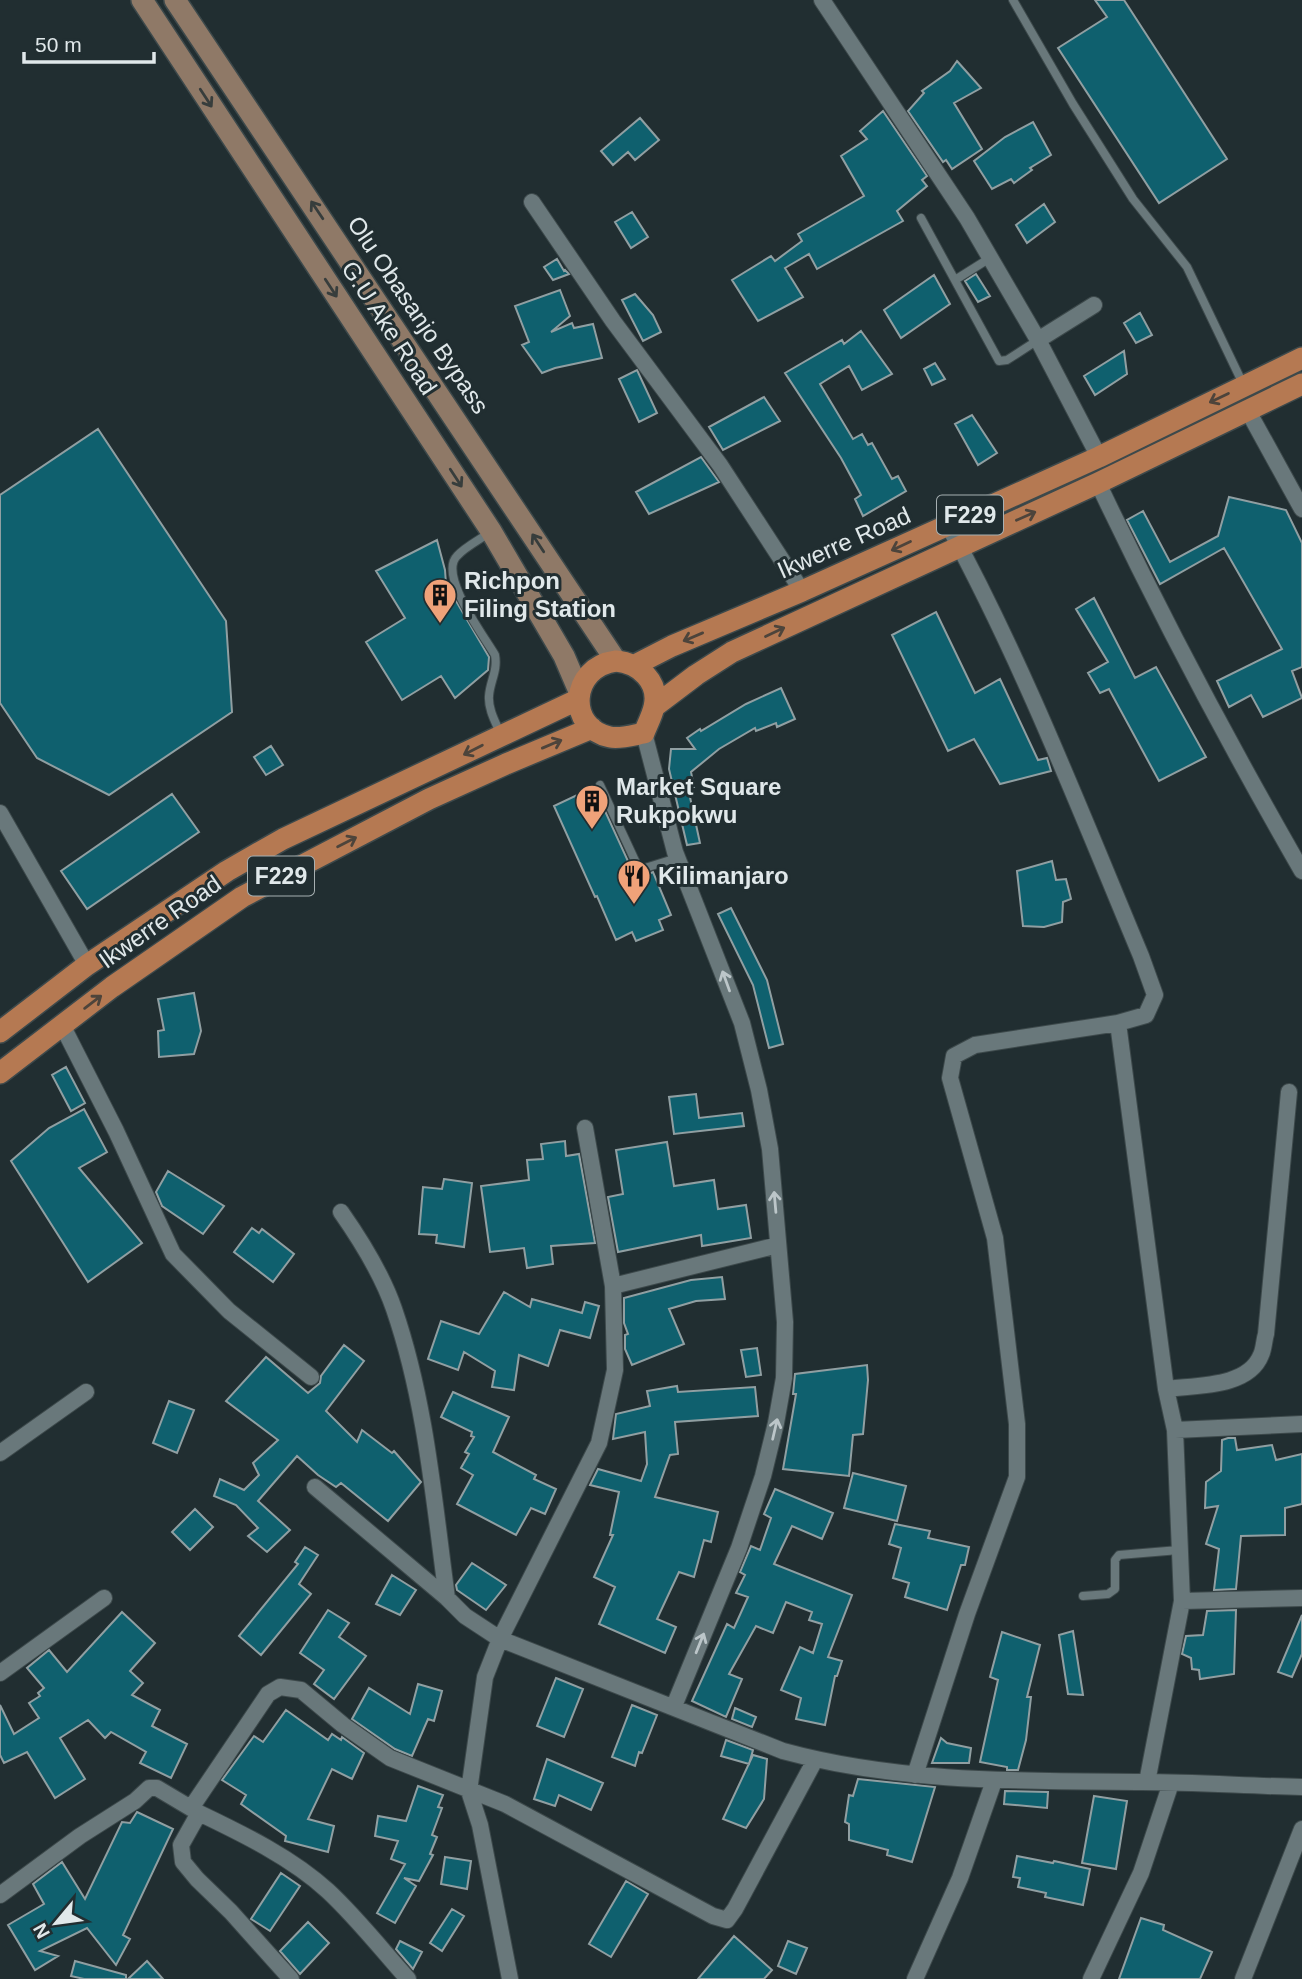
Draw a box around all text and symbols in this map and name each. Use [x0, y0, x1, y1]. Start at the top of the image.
scale bar [24, 21, 154, 65]
text: 50 m [35, 33, 82, 56]
one-way arrow [199, 88, 214, 107]
one-way arrow [310, 201, 324, 221]
street label: Olu Obasanjo Bypass [342, 211, 495, 418]
street label: G.U Ake Road [336, 256, 443, 399]
one-way arrow [324, 278, 339, 297]
one-way arrow [1209, 392, 1230, 406]
one-way arrow [449, 468, 464, 487]
road number: F229 [937, 495, 1003, 534]
street label: Ikwerre Road [773, 501, 914, 584]
one-way arrow [1015, 509, 1036, 522]
one-way arrow [530, 534, 545, 553]
one-way arrow [891, 540, 912, 553]
place label: Richpon Filing Station [464, 567, 616, 622]
building icon: Richpon Filing Station [421, 576, 459, 625]
one-way arrow [764, 625, 785, 639]
one-way arrow [683, 632, 704, 645]
one-way arrow [541, 737, 563, 750]
one-way arrow [463, 744, 484, 758]
place label: Market Square Rukpokwu [616, 773, 781, 828]
building icon: Market Square Rukpokwu [573, 782, 611, 831]
one-way arrow [336, 834, 357, 848]
road number: F229 [248, 856, 314, 896]
restaurant icon: Kilimanjaro [615, 857, 653, 906]
place label: Kilimanjaro [658, 862, 789, 889]
street label: Ikwerre Road [94, 870, 226, 974]
one-way arrow [719, 971, 731, 993]
one-way arrow [83, 994, 101, 1009]
one-way arrow [768, 1192, 781, 1214]
one-way arrow [768, 1418, 782, 1441]
one-way arrow [694, 1633, 707, 1654]
north arrow [21, 1888, 91, 1958]
text: N [29, 1920, 54, 1942]

